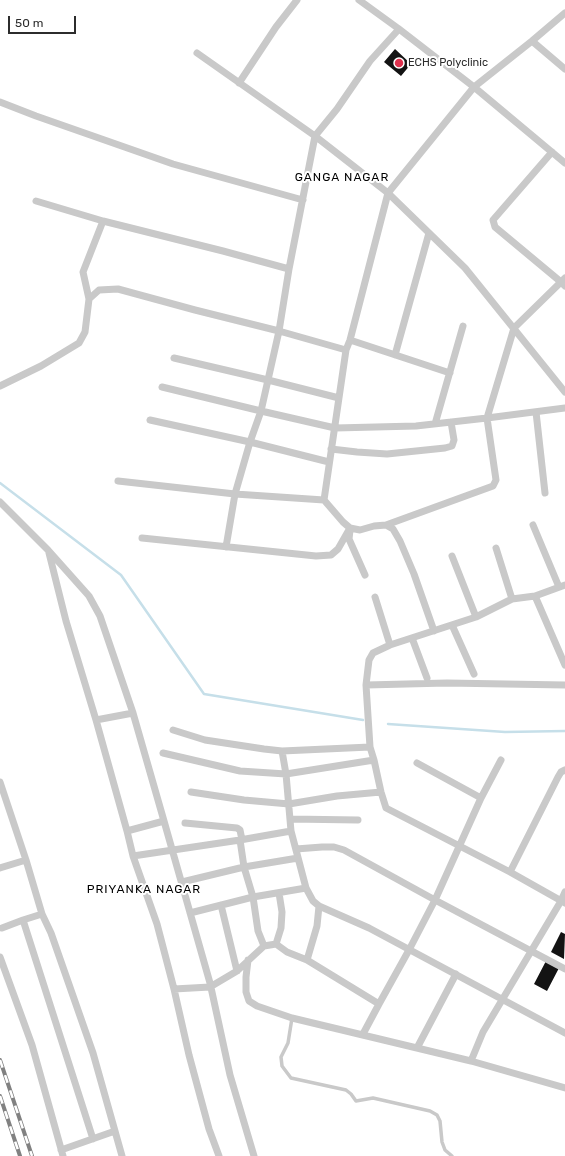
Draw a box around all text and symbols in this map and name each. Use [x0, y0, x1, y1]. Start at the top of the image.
scale bar [10, 8, 78, 34]
text: 50 m [15, 16, 43, 30]
place label: ECHS Polyclinic [408, 56, 488, 70]
marker: ECHS Polyclinic [393, 57, 405, 69]
district label: GANGA NAGAR [295, 171, 389, 185]
district label: PRIYANKA NAGAR [87, 883, 201, 897]

